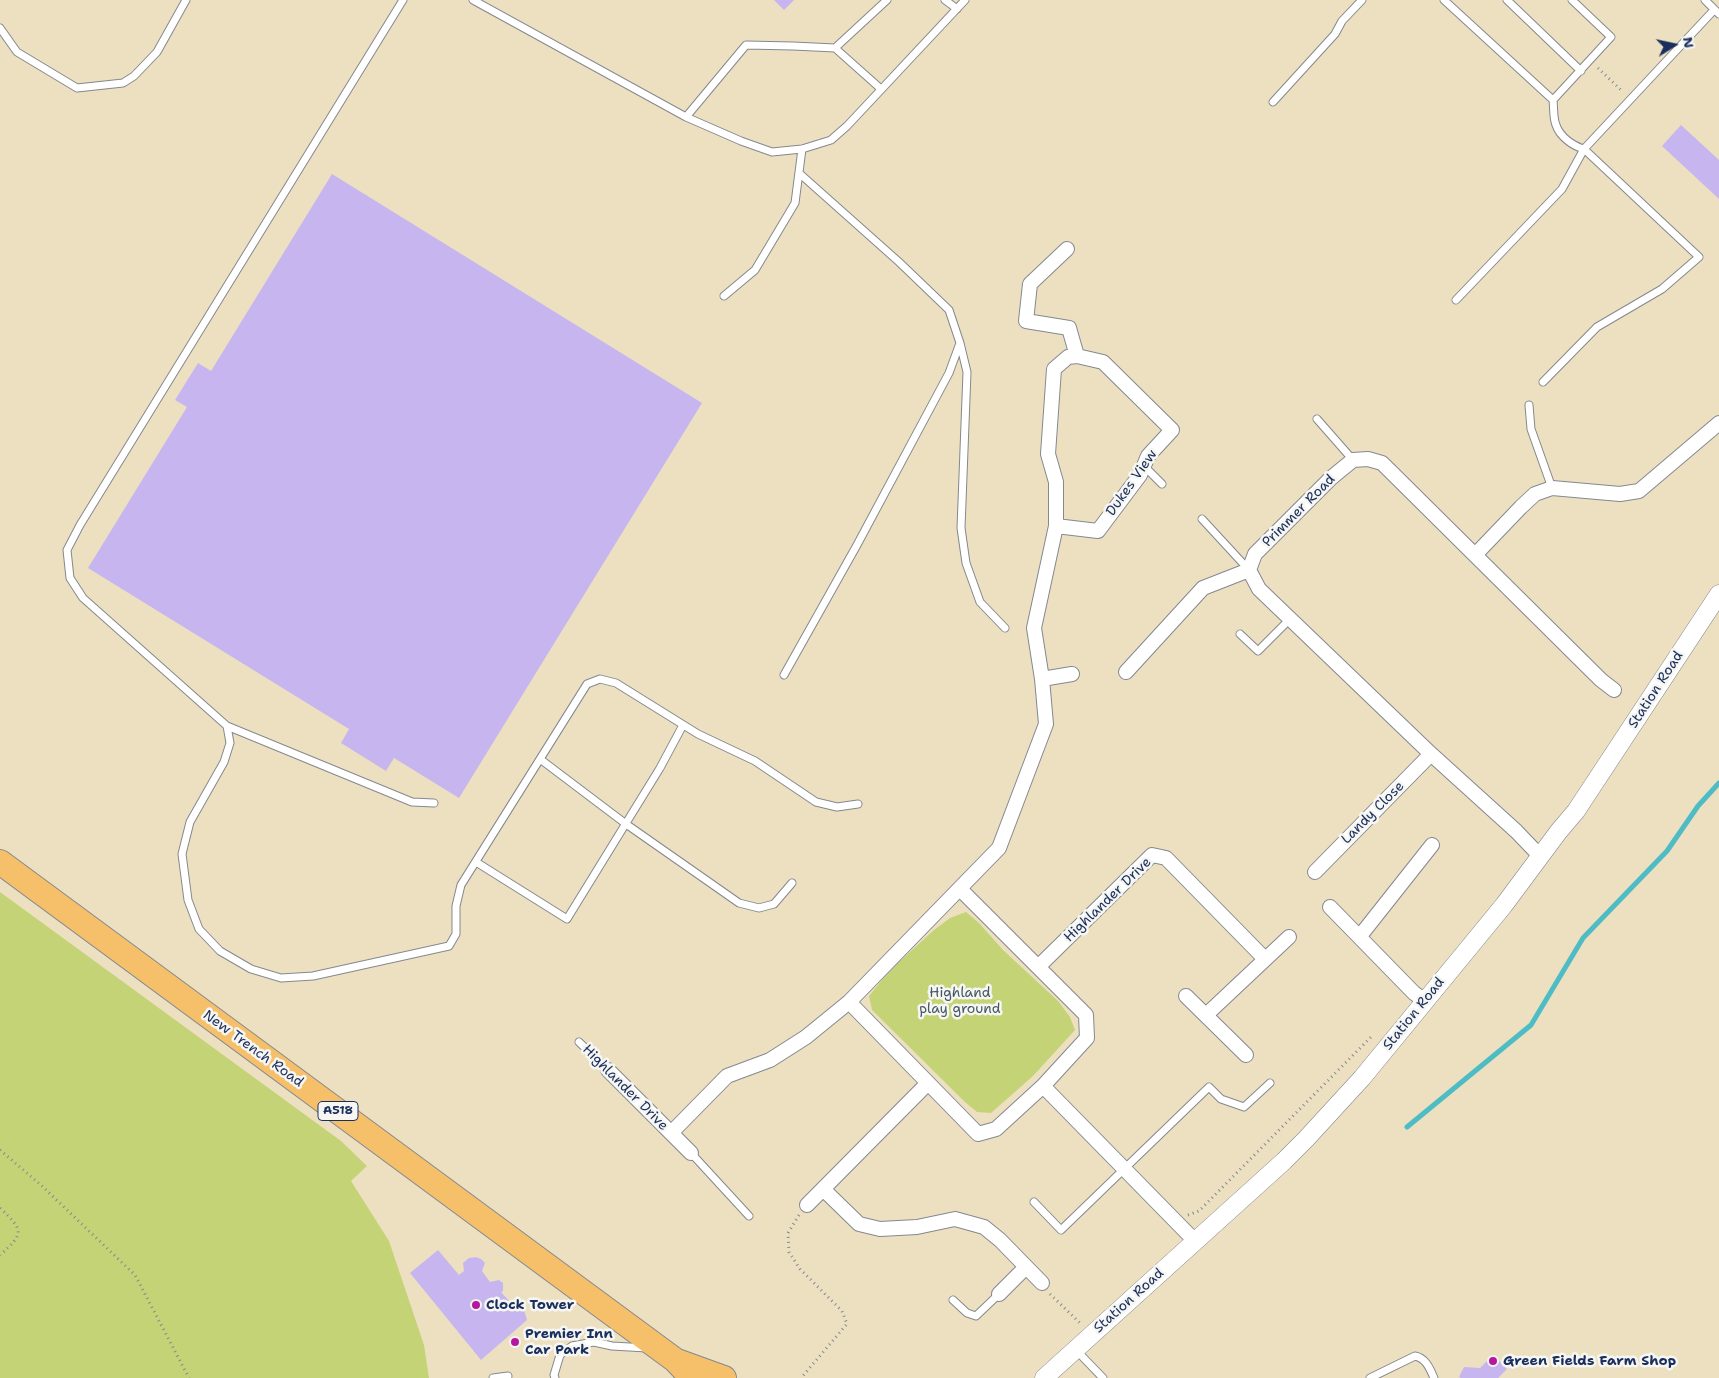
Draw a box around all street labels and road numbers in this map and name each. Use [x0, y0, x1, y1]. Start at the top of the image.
street label: Dukes View [1103, 447, 1161, 519]
street label: Primmer Road [1259, 471, 1339, 551]
street label: Station Road [1625, 648, 1687, 732]
street label: Landy Close [1338, 778, 1408, 848]
street label: Highlander Drive [1061, 854, 1155, 946]
street label: Station Road [1380, 974, 1448, 1054]
street label: New Trench Road [199, 1007, 307, 1091]
street label: Highlander Drive [579, 1042, 671, 1134]
road number: A518 [318, 1102, 358, 1120]
street label: Station Road [1090, 1265, 1168, 1337]

